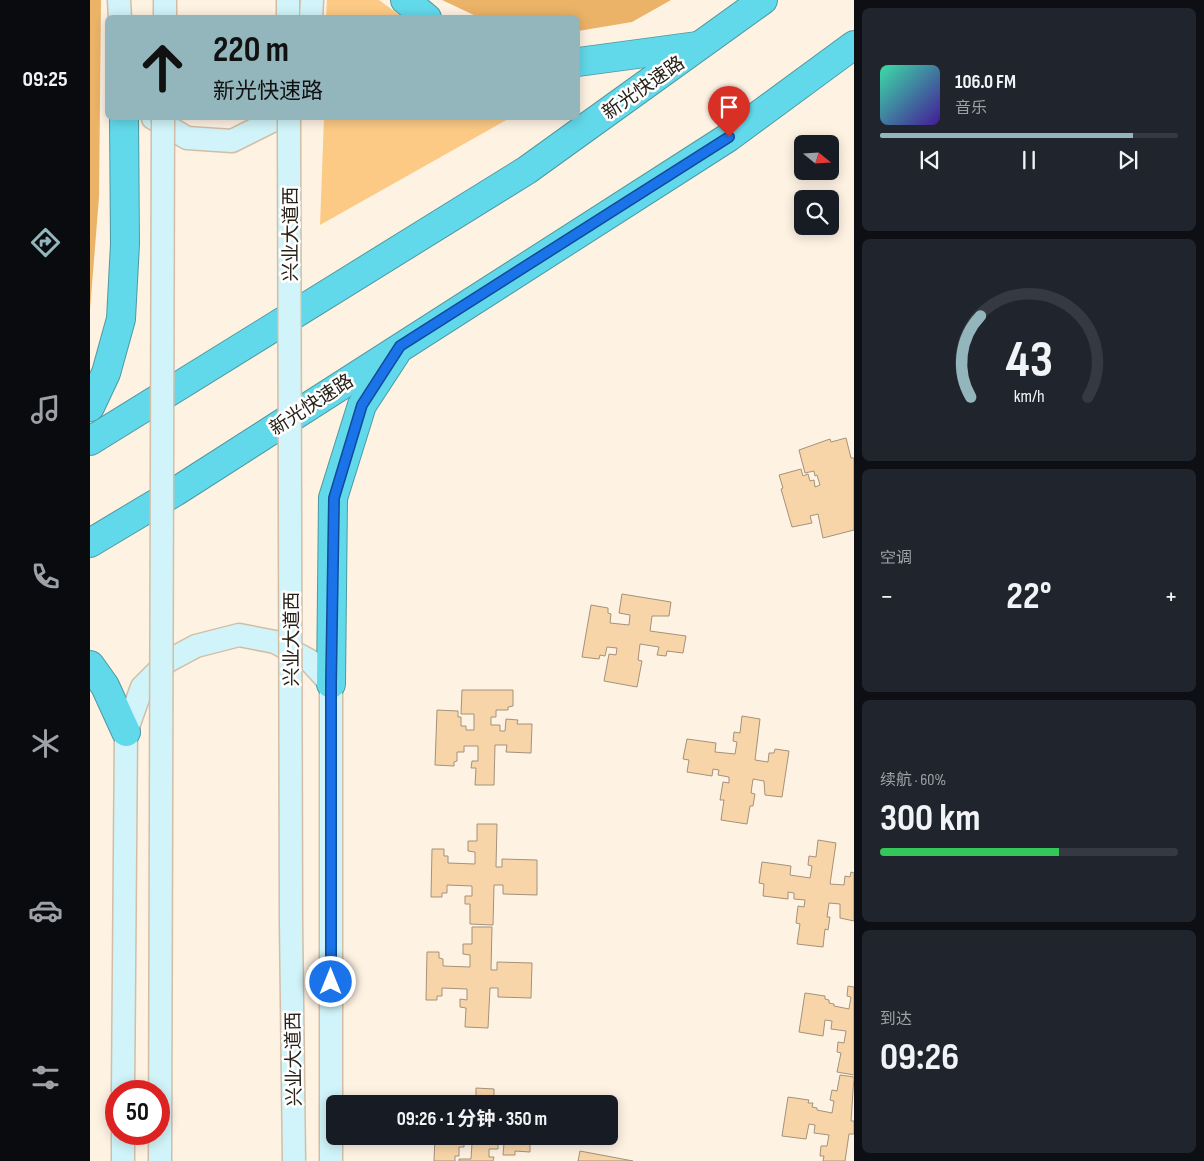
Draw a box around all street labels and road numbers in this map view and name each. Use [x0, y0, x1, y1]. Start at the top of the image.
street label: 新光快速路 [598, 52, 689, 125]
street label: 兴业大道西 [280, 186, 303, 282]
street label: 新光快速路 [266, 370, 358, 441]
street label: 兴业大道西 [281, 591, 304, 687]
street label: 兴业大道西 [282, 1011, 307, 1107]

